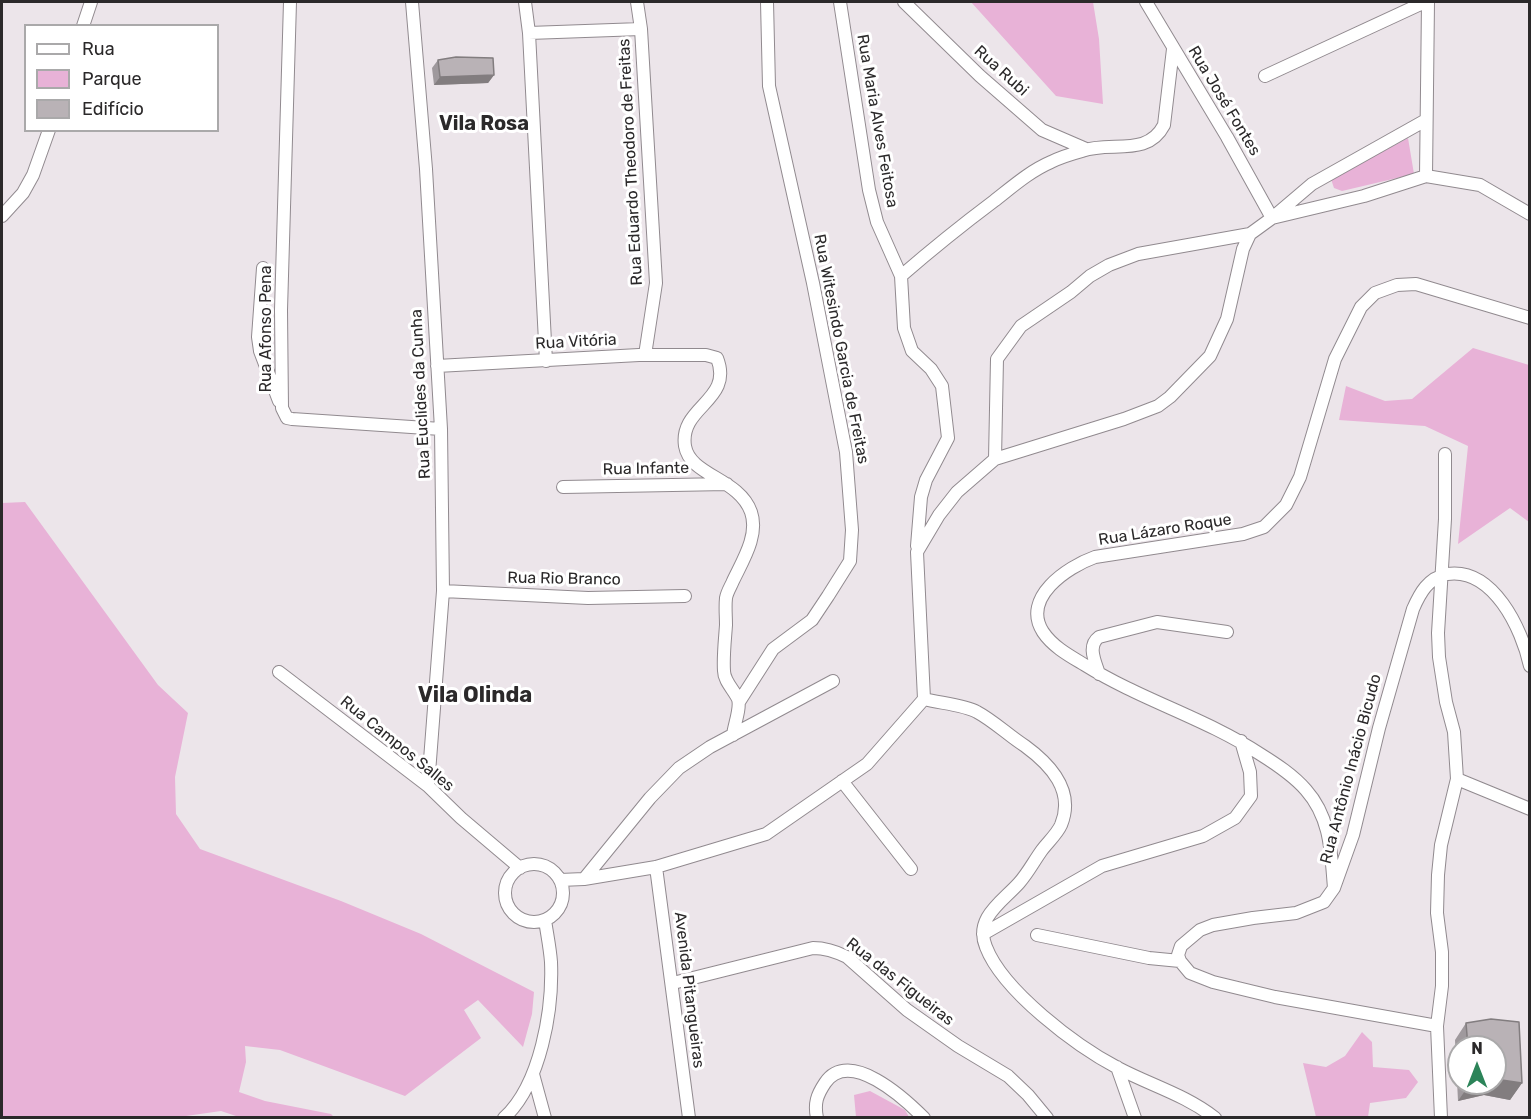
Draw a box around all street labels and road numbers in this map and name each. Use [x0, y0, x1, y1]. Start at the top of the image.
street label: Rua Maria Alves Feitosa [852, 33, 902, 209]
street label: Rua Eduardo Theodoro de Freitas [615, 38, 647, 286]
street label: Rua Rubi [970, 42, 1032, 100]
street label: Rua José Fontes [1184, 43, 1264, 159]
street label: Rua Witesindo Garcia de Freitas [809, 232, 873, 466]
street label: Rua Afonso Pena [256, 265, 276, 393]
street label: Rua Euclides da Cunha [407, 309, 435, 479]
street label: Rua Vitória [535, 330, 617, 354]
street label: Rua Infante [603, 459, 689, 479]
street label: Rua Lázaro Roque [1097, 510, 1233, 550]
street label: Rua Rio Branco [507, 568, 621, 590]
street label: Rua Antônio Inácio Bicudo [1316, 672, 1386, 866]
street label: Rua Campos Salles [336, 692, 458, 796]
street label: Avenida Pitangueiras [670, 911, 708, 1069]
street label: Rua das Figueiras [842, 934, 958, 1030]

